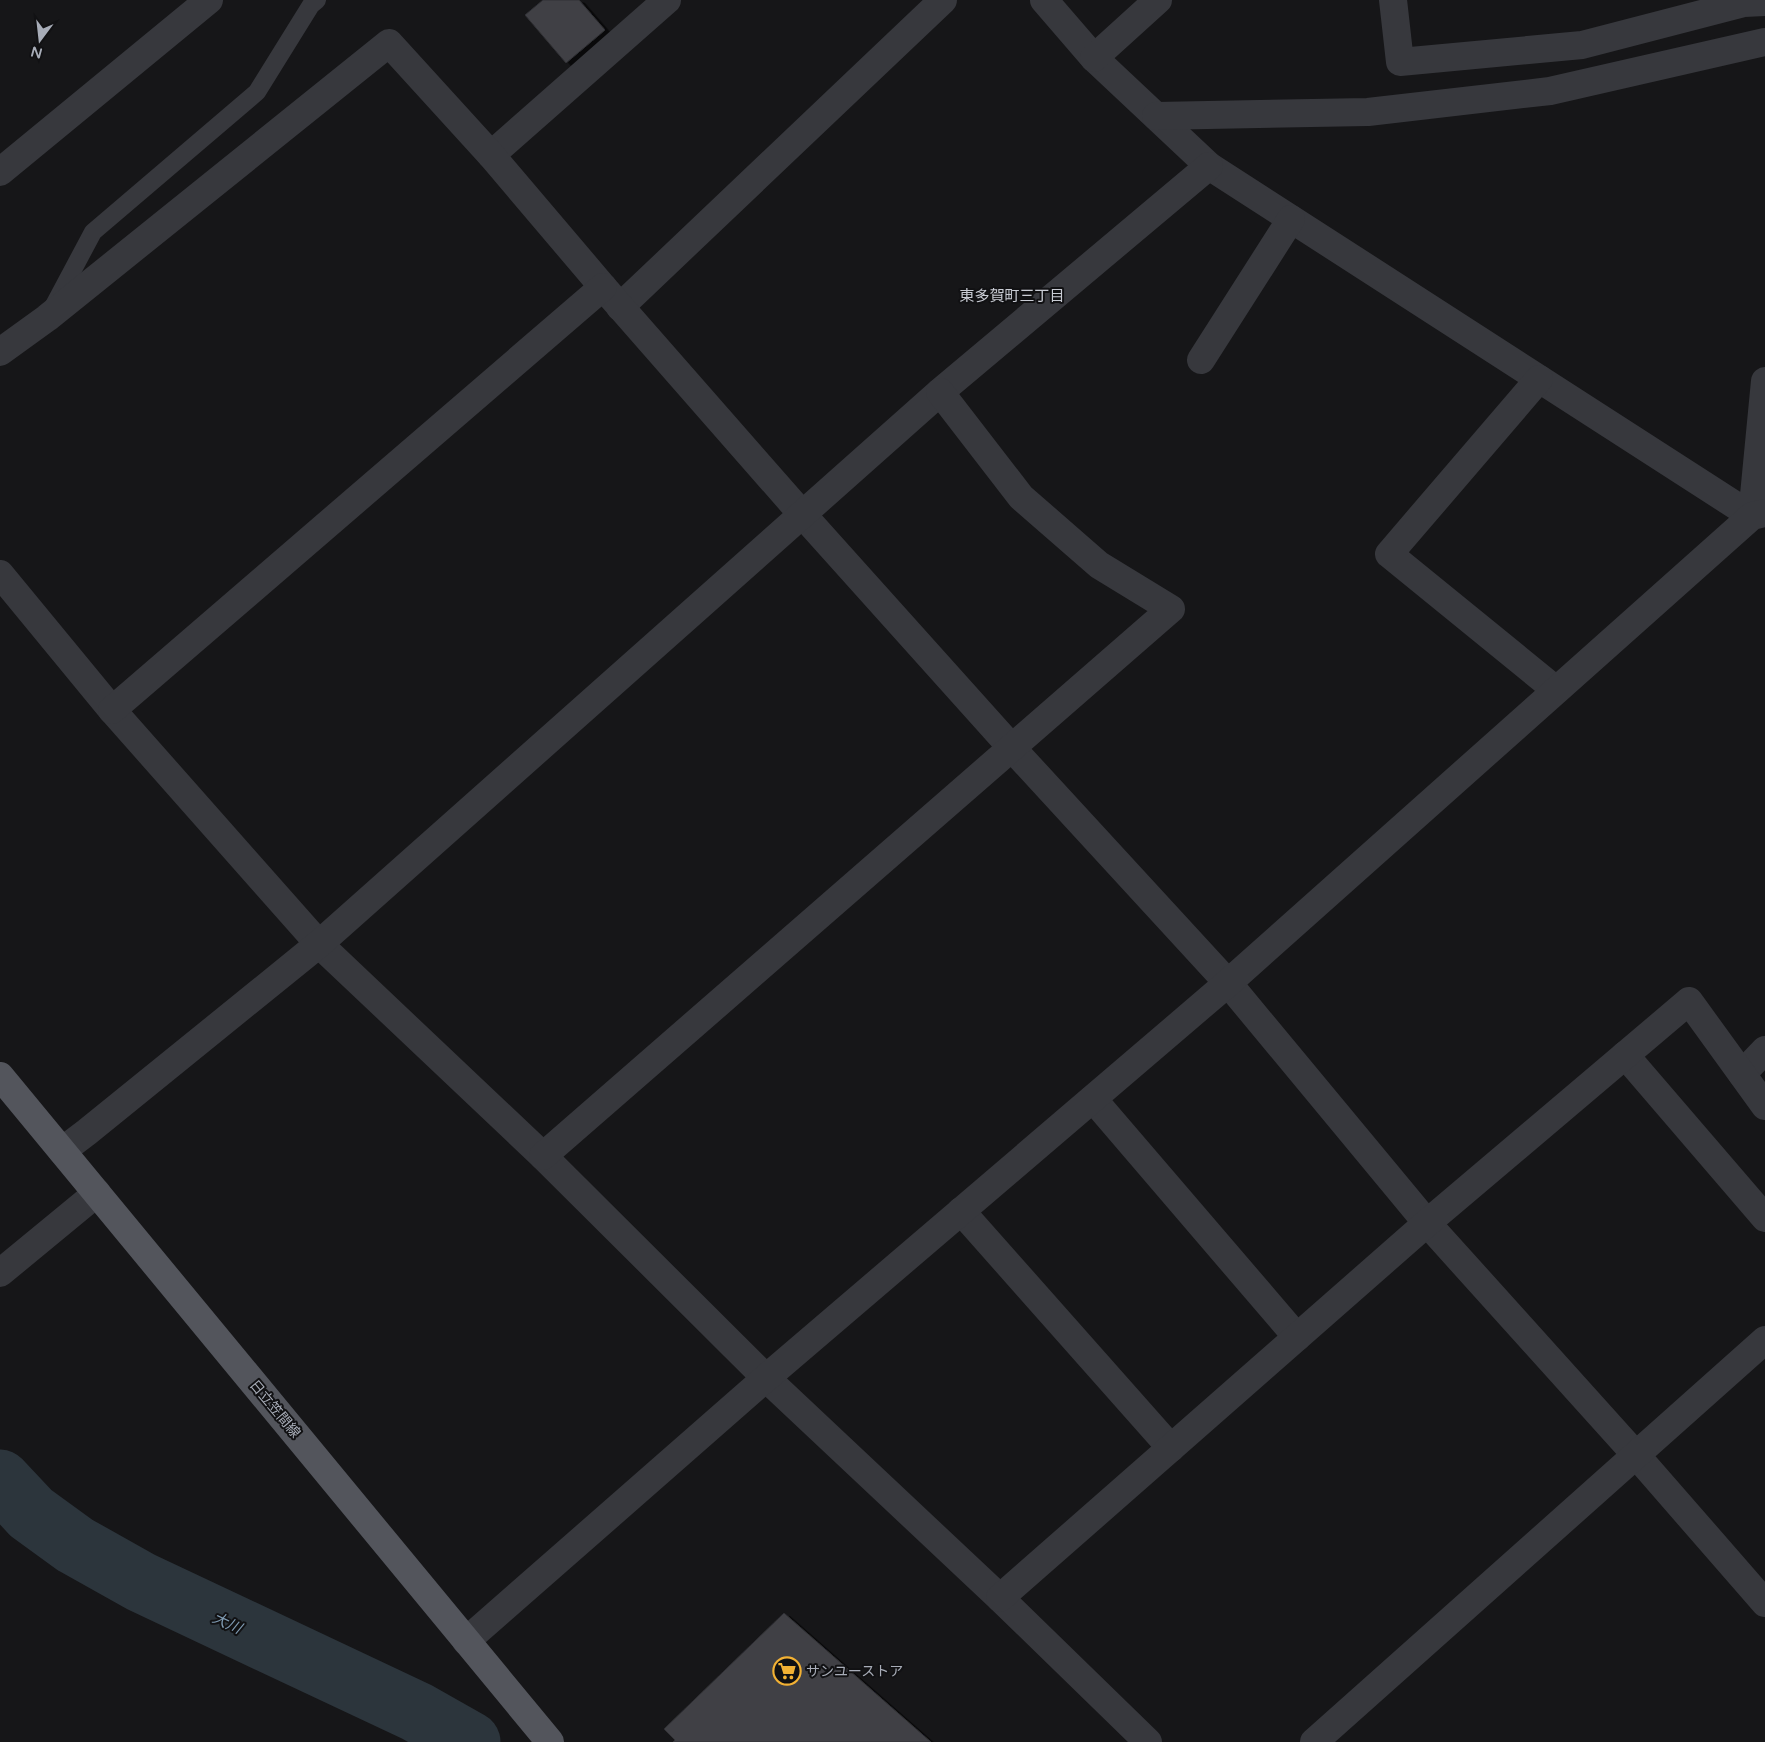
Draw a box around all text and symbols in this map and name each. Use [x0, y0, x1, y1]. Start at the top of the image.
north arrow [15, 15, 65, 65]
text: N [29, 42, 44, 62]
district label: 東多賀町三丁目 [959, 287, 1065, 305]
street label: 日立笠間線 [246, 1377, 304, 1441]
water label: 大川 [210, 1609, 246, 1638]
supermarket icon: サンユーストア [772, 1656, 802, 1686]
place label: サンユーストア [806, 1663, 903, 1680]

